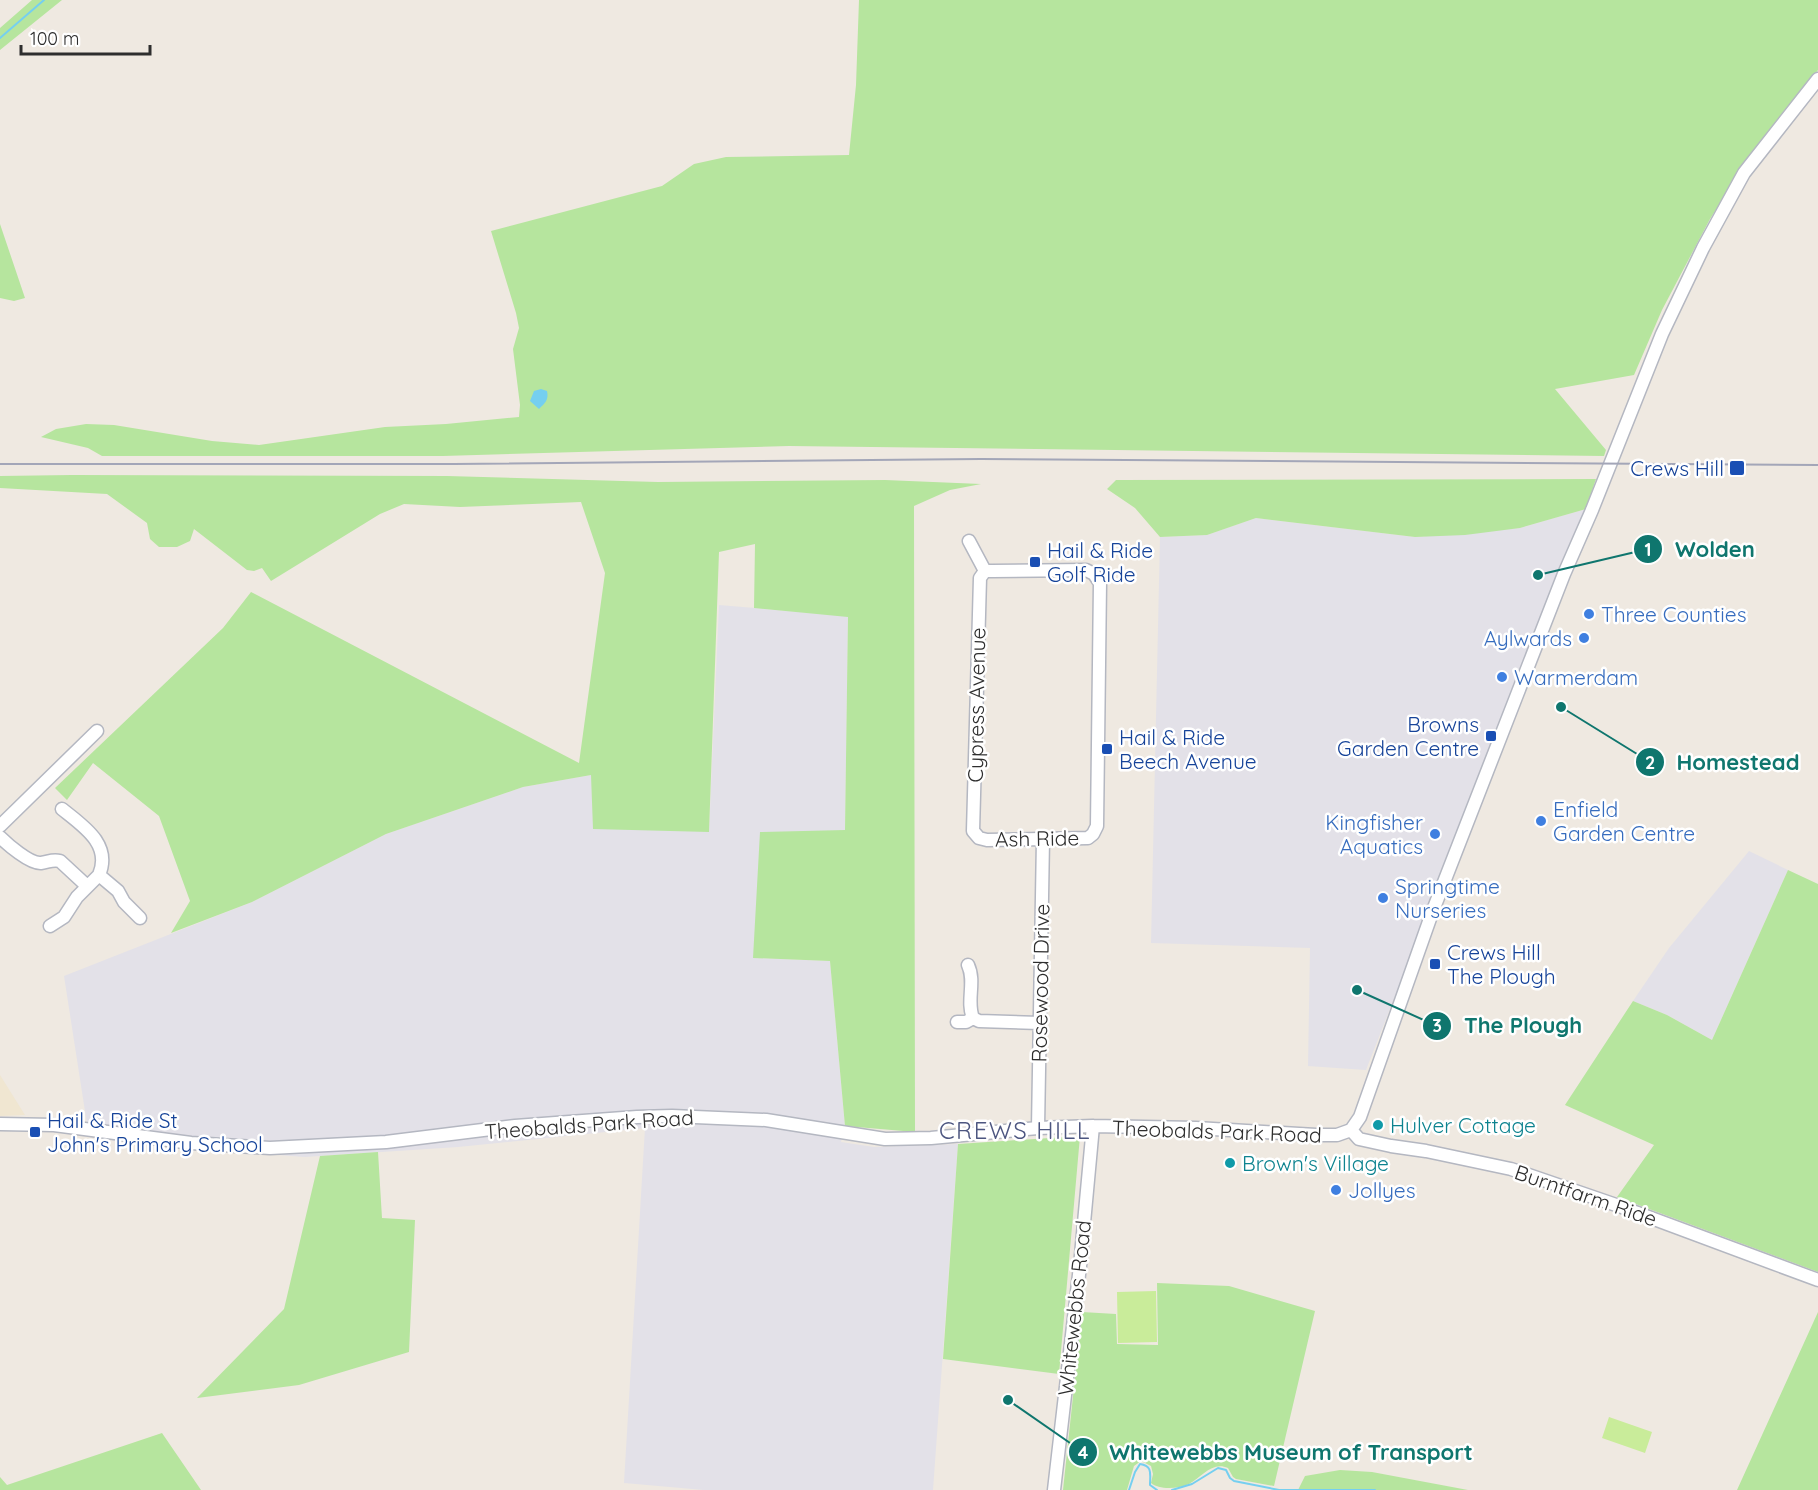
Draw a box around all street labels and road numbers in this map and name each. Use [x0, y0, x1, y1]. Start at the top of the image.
street label: Cypress Avenue [962, 627, 990, 783]
street label: Ash Ride [995, 824, 1079, 852]
street label: Rosewood Drive [1026, 904, 1054, 1062]
street label: Theobalds Park Road [483, 1104, 695, 1144]
street label: Theobalds Park Road [1112, 1114, 1322, 1148]
street label: Burntfarm Ride [1511, 1158, 1661, 1232]
street label: Whitewebbs Road [1052, 1219, 1096, 1397]

